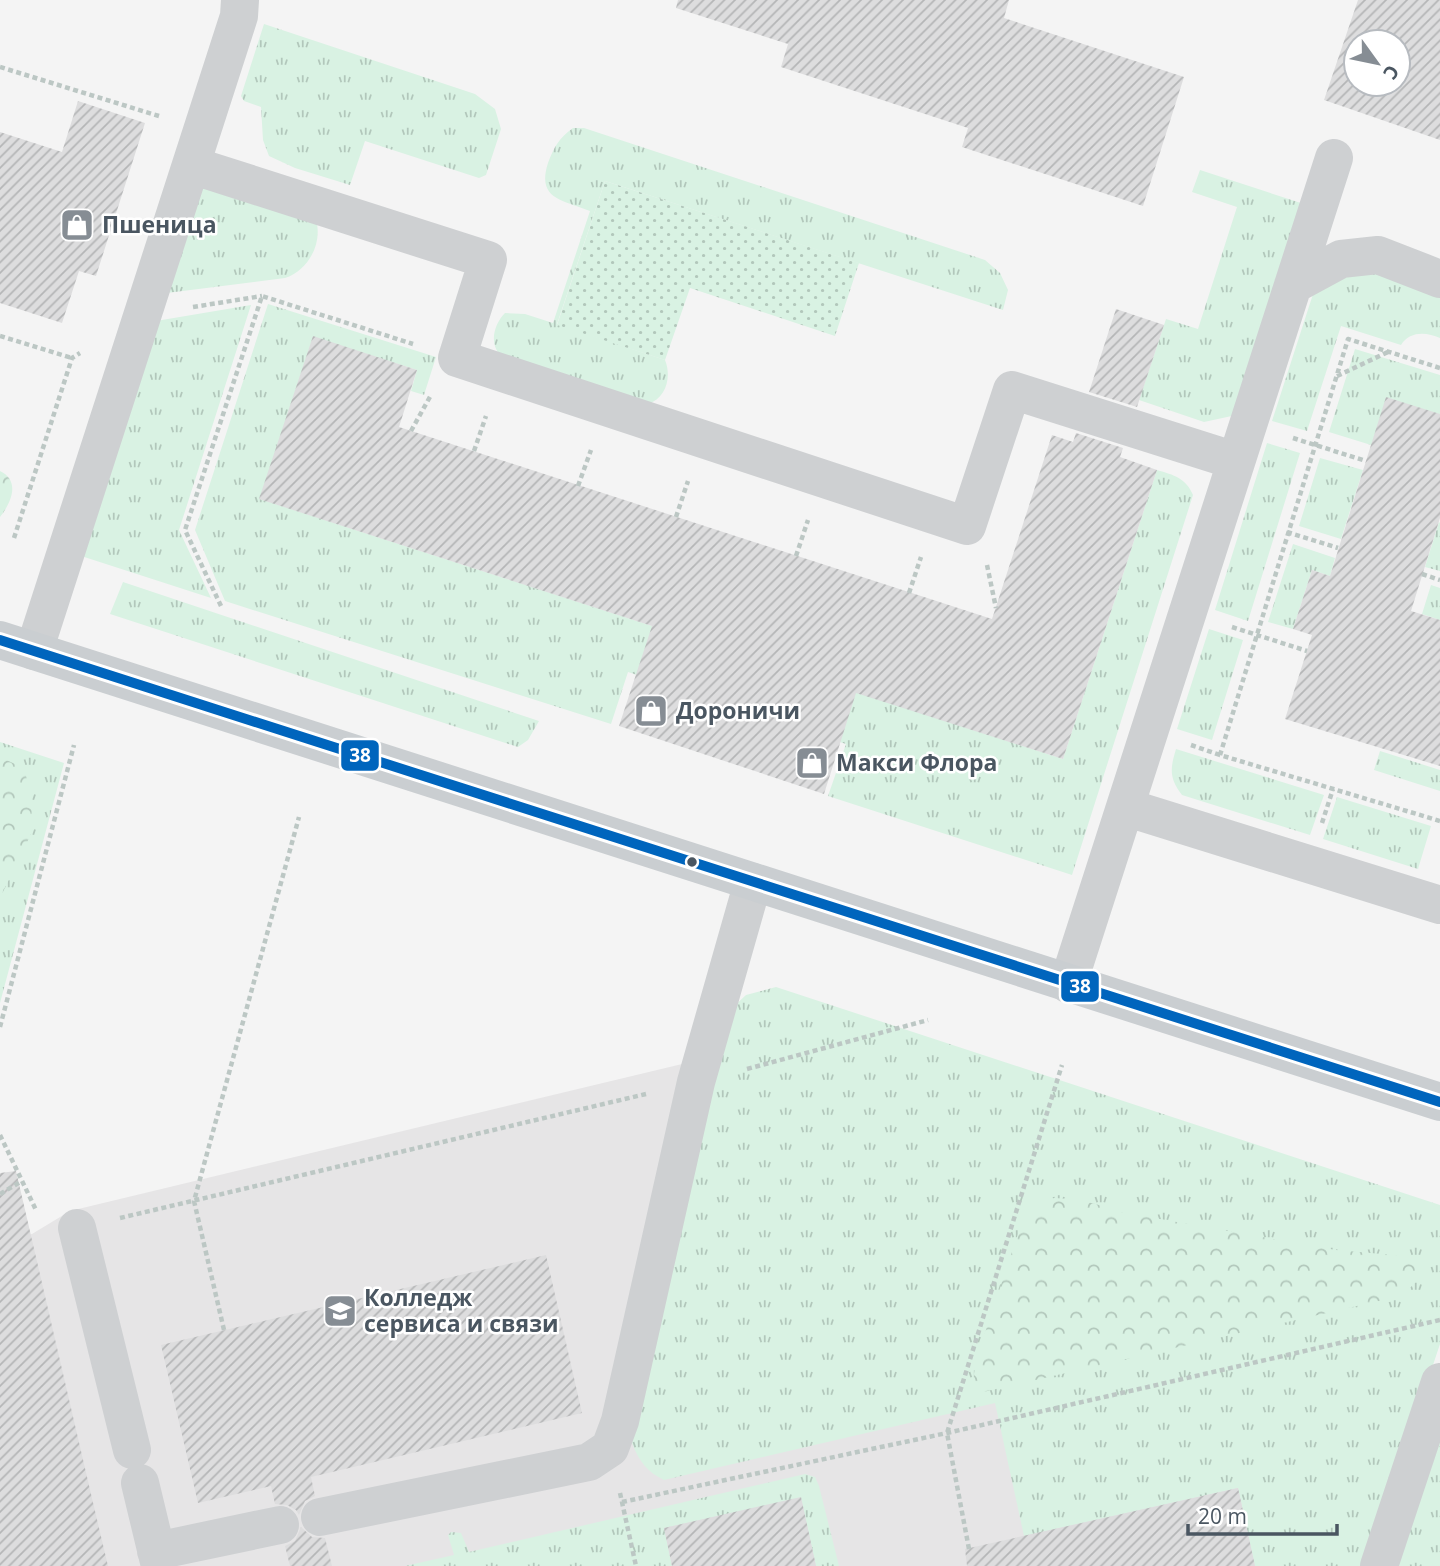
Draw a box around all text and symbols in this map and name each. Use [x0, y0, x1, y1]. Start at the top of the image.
north arrow [1342, 28, 1412, 98]
text: С [1377, 60, 1405, 84]
shop icon: Пшеница [58, 206, 96, 244]
place label: Пшеница [102, 208, 217, 240]
shop icon: Дороничи [632, 692, 670, 730]
place label: Дороничи [676, 694, 800, 726]
line badge: 38 [340, 739, 380, 772]
text: 38 [349, 742, 371, 768]
shop icon: Макси Флора [793, 744, 831, 782]
place label: Макси Флора [836, 746, 997, 778]
unlabelled marker [685, 855, 699, 869]
line badge: 38 [1060, 970, 1100, 1003]
text: 38 [1069, 973, 1091, 999]
place label: Колледж сервиса и связи [364, 1281, 559, 1339]
school or university icon: Колледж сервиса и связи [321, 1292, 359, 1330]
scale bar [1188, 1492, 1337, 1536]
text: 20 m [1198, 1502, 1247, 1530]

